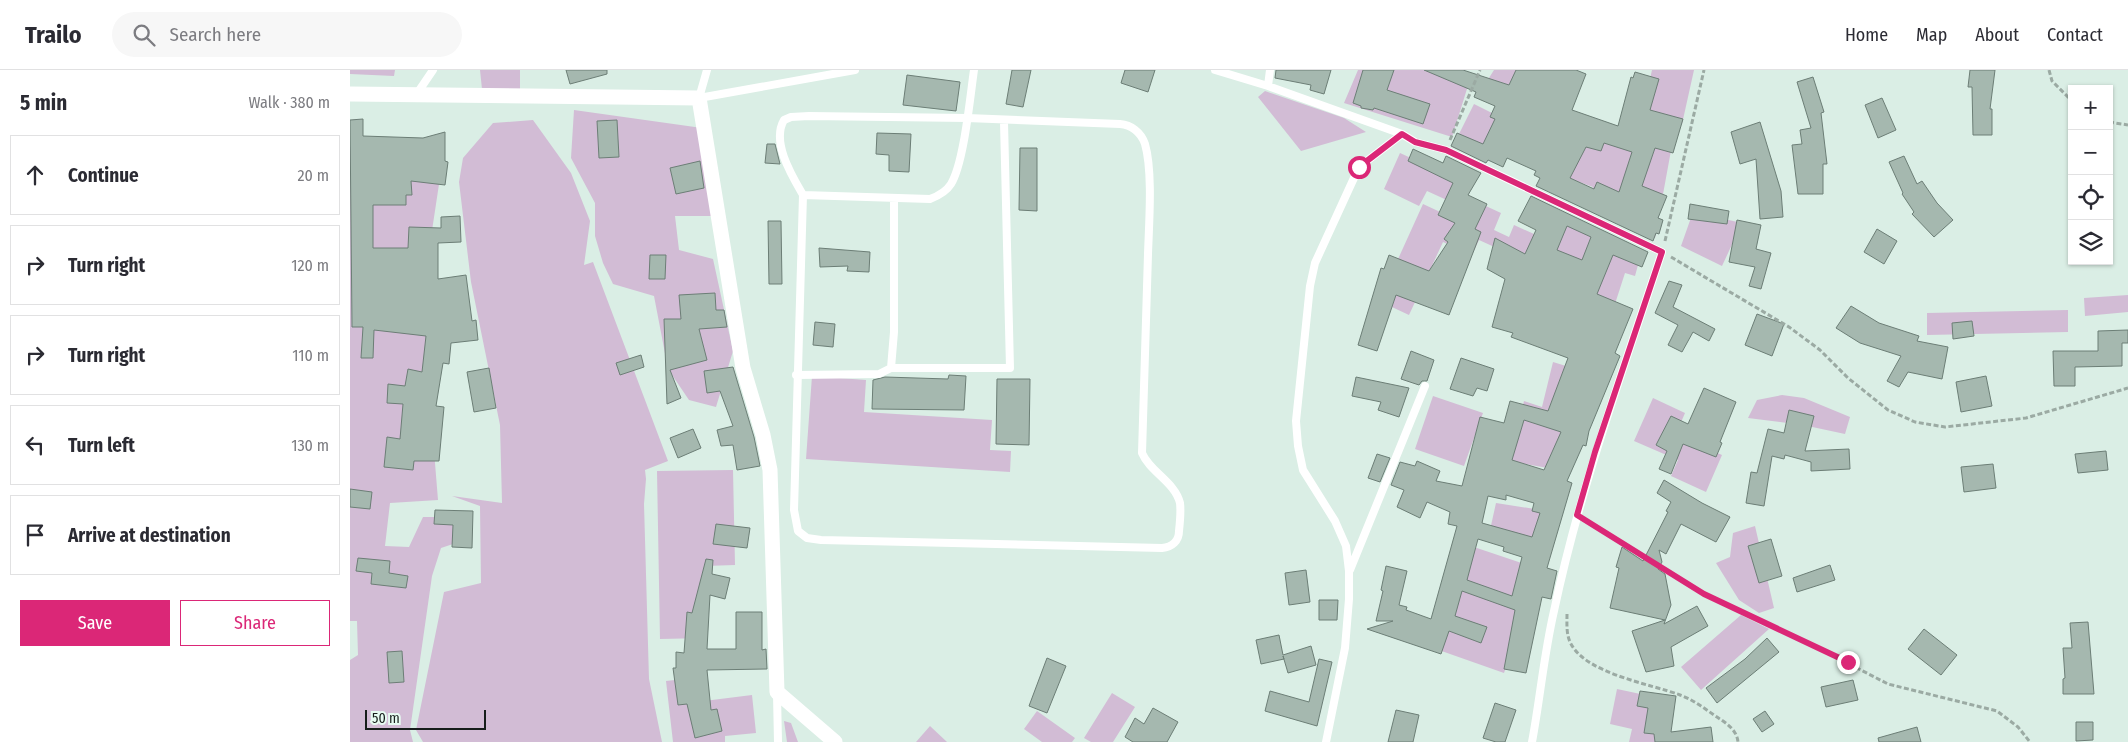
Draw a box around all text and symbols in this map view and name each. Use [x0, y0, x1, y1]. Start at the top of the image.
search box [112, 12, 462, 57]
text: Trailo [25, 21, 82, 49]
icon: search [130, 21, 158, 49]
text: Search here [170, 23, 261, 46]
text: Home [1845, 24, 1888, 46]
text: Map [1916, 24, 1947, 46]
text: About [1975, 24, 2019, 46]
text: Contact [2047, 24, 2103, 46]
map controls [2068, 85, 2113, 265]
button: + [2068, 85, 2113, 130]
text: 5 min [20, 90, 67, 116]
text: Walk · 380 m [249, 93, 330, 112]
button: − [2068, 130, 2113, 175]
route start [1348, 156, 1371, 179]
icon: ahead [21, 161, 49, 189]
text: Continue [68, 164, 139, 187]
text: 20 m [298, 166, 329, 185]
button: locate [2068, 175, 2113, 220]
button: layers [2068, 220, 2113, 265]
icon: right [21, 251, 49, 279]
text: Turn right [68, 254, 145, 277]
text: 120 m [291, 256, 329, 275]
icon: right [21, 341, 49, 369]
text: Turn right [68, 344, 145, 367]
text: 110 m [292, 346, 329, 365]
icon: left [21, 431, 49, 459]
text: Turn left [68, 434, 135, 457]
text: 130 m [291, 436, 329, 455]
icon: arrive [21, 521, 49, 549]
text: Arrive at destination [68, 524, 231, 547]
button: Save [20, 600, 170, 646]
button: Share [180, 600, 330, 646]
route end [1837, 651, 1860, 674]
scale bar [365, 707, 486, 730]
text: 50 m [372, 710, 400, 727]

